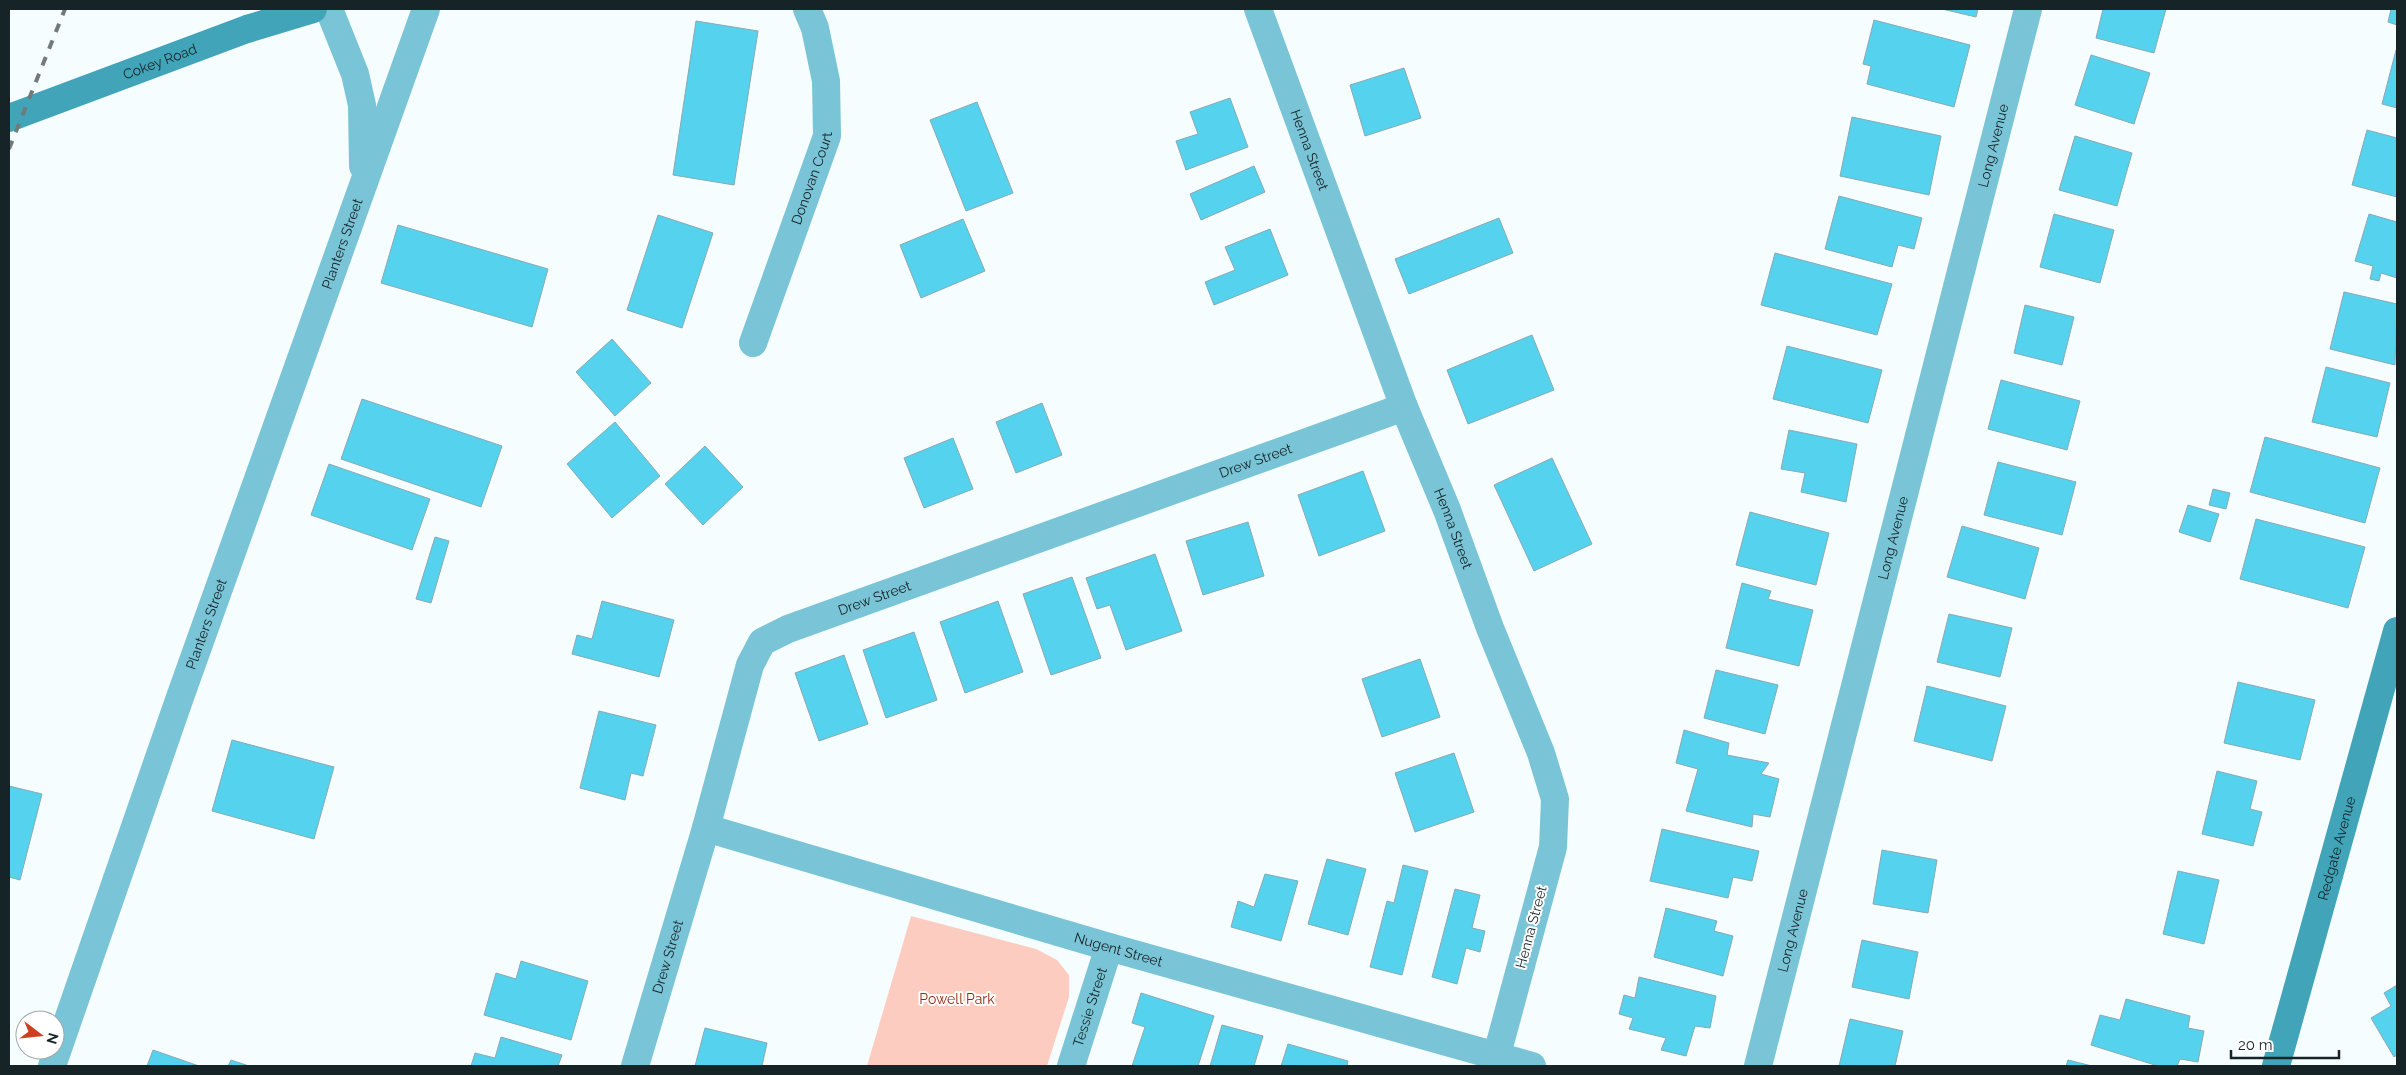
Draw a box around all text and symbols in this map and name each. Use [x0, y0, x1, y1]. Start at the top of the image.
street label: Cokey Road [121, 41, 199, 83]
street label: Long Avenue [1975, 102, 2011, 189]
street label: Henna Street [1288, 107, 1332, 193]
street label: Donovan Court [788, 132, 835, 227]
street label: Planters Street [319, 196, 366, 291]
street label: Drew Street [1217, 440, 1294, 481]
street label: Henna Street [1431, 486, 1476, 571]
street label: Long Avenue [1875, 495, 1911, 581]
street label: Planters Street [183, 576, 230, 672]
street label: Drew Street [836, 577, 913, 618]
street label: Redgate Avenue [2314, 794, 2359, 902]
street label: Henna Street [1512, 884, 1550, 970]
street label: Long Avenue [1774, 887, 1811, 974]
street label: Drew Street [649, 918, 686, 996]
street label: Nugent Street [1072, 929, 1165, 970]
street label: Tessie Street [1070, 965, 1110, 1049]
park label: Powell Park [919, 991, 995, 1007]
north arrow [15, 1010, 65, 1060]
scale bar [2231, 1028, 2338, 1060]
text: N [43, 1031, 62, 1046]
text: 20 m [2238, 1036, 2273, 1054]

